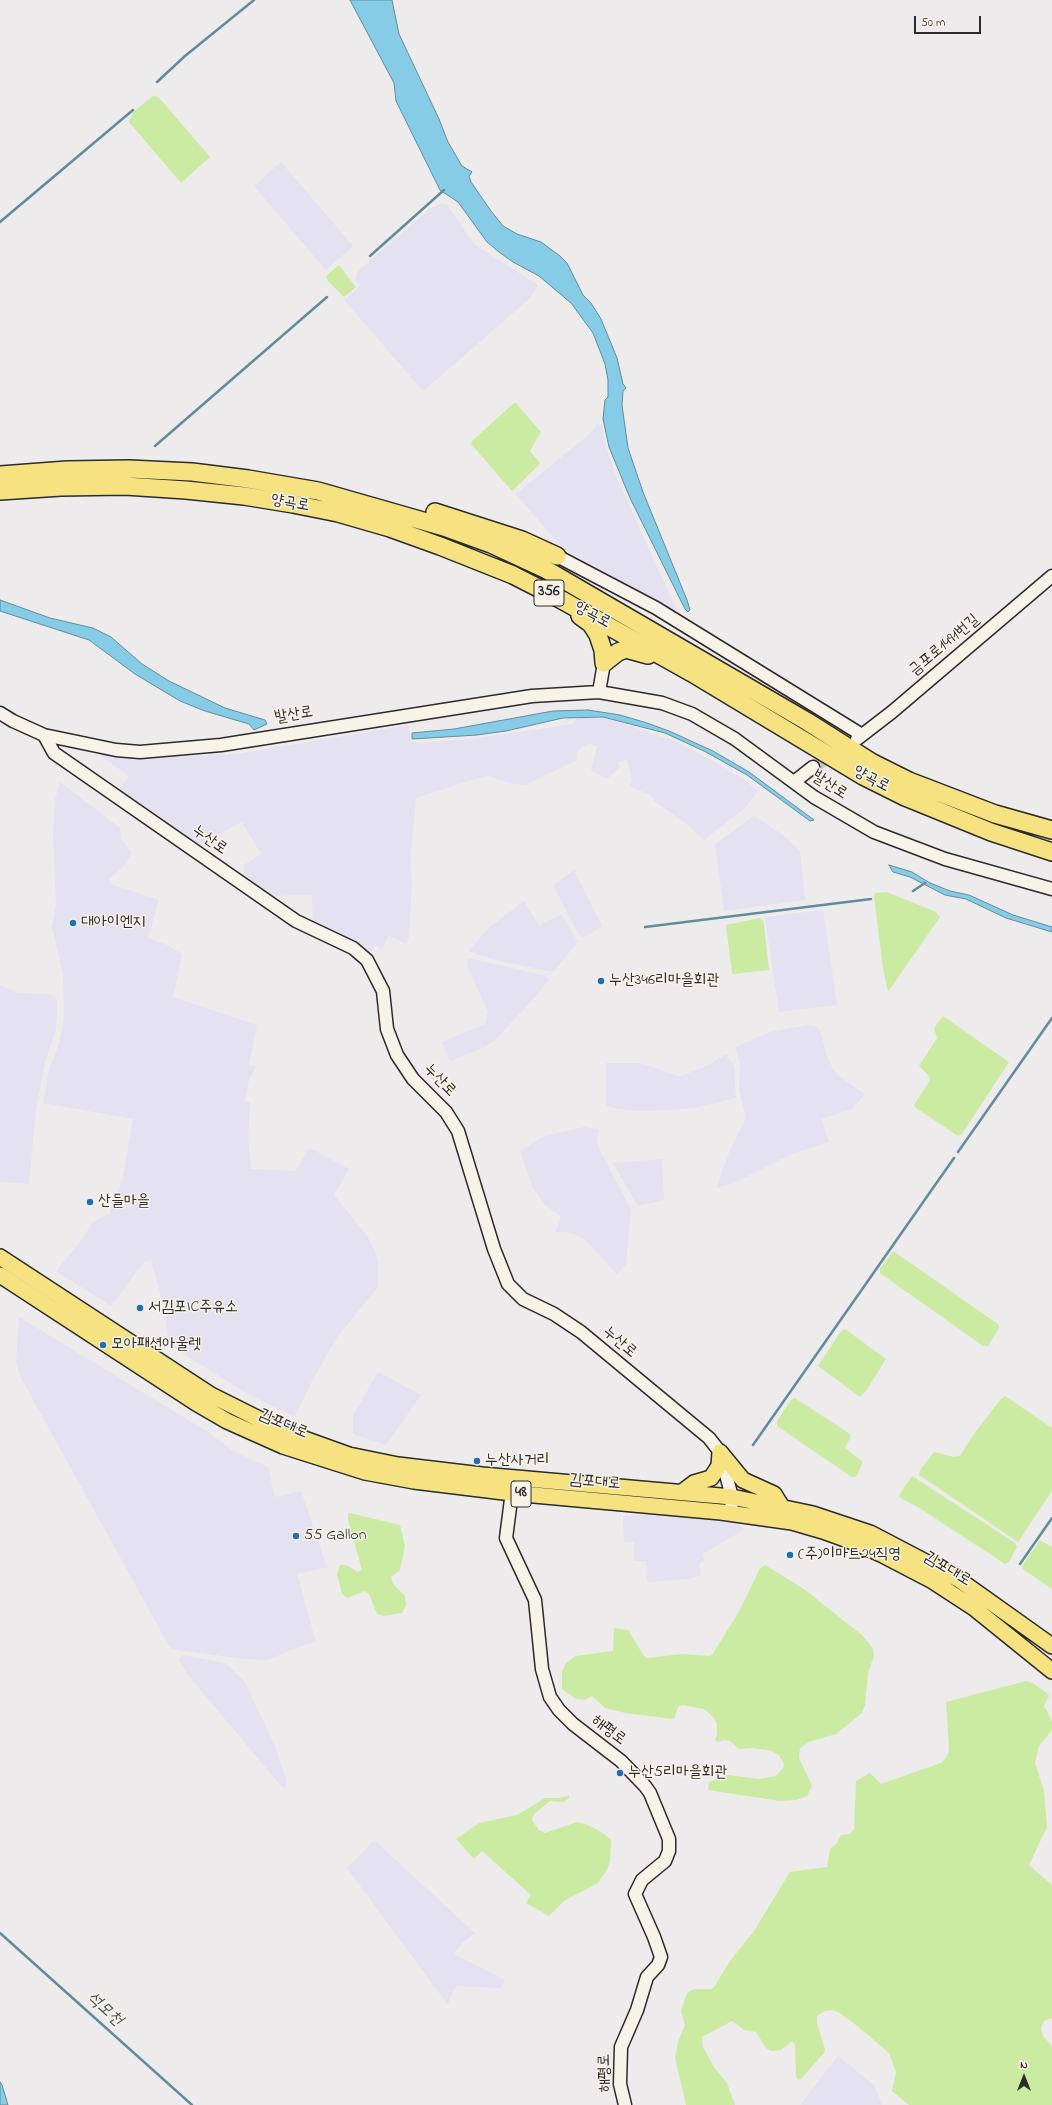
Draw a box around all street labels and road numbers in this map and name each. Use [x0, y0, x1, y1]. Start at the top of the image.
street label: 양곡로 [269, 491, 311, 517]
road number: 356 [534, 580, 564, 606]
street label: 양곡로 [570, 598, 614, 634]
street label: 금포로1491번길 [906, 611, 984, 681]
street label: 발산로 [273, 703, 315, 729]
street label: 양곡로 [849, 762, 893, 798]
street label: 발산로 [808, 767, 850, 805]
street label: 누산로 [188, 822, 230, 860]
street label: 누산로 [419, 1060, 459, 1102]
street label: 누산로 [598, 1323, 640, 1363]
street label: 김포대로 [256, 1406, 310, 1444]
street label: 김포대로 [569, 1471, 621, 1495]
road number: 48 [511, 1481, 531, 1507]
street label: 김포대로 [920, 1549, 974, 1591]
street label: 해평로 [587, 1712, 629, 1750]
street label: 해평로 [596, 2054, 616, 2092]

